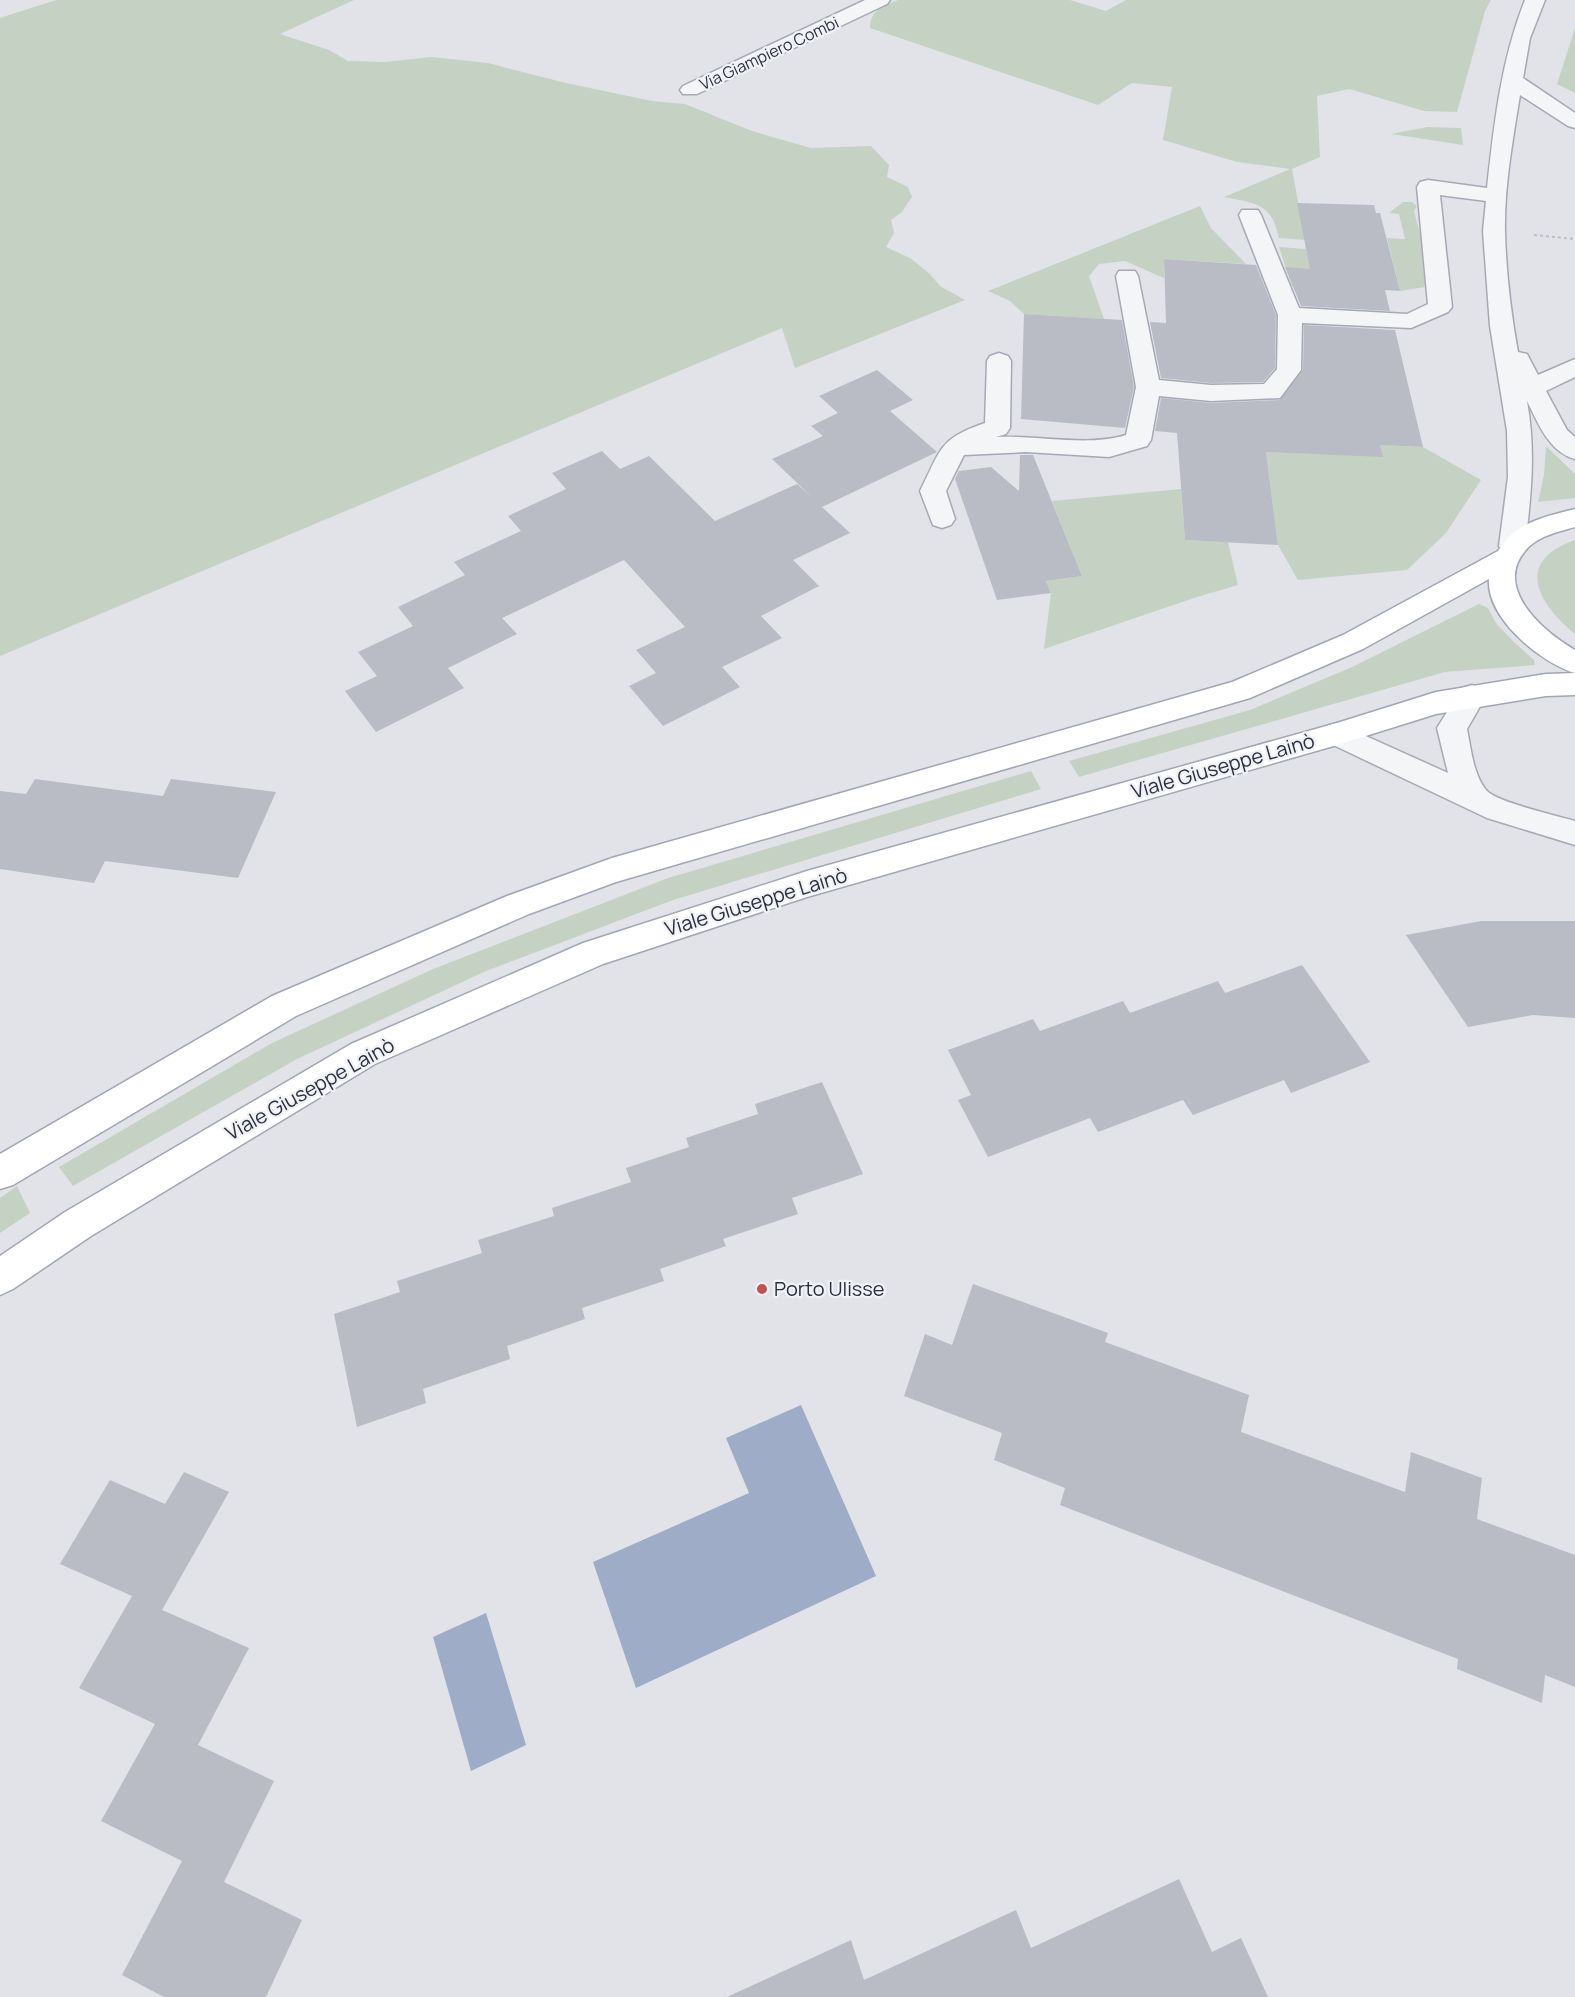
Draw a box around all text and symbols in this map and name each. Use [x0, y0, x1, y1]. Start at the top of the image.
street label: Via Giampiero Combi [696, 11, 842, 95]
street label: Viale Giuseppe Lainò [1128, 726, 1318, 805]
street label: Viale Giuseppe Lainò [661, 861, 851, 942]
street label: Viale Giuseppe Lainò [220, 1031, 399, 1146]
place label: Porto Ulisse [774, 1275, 885, 1302]
marker: Porto Ulisse [755, 1282, 769, 1296]

